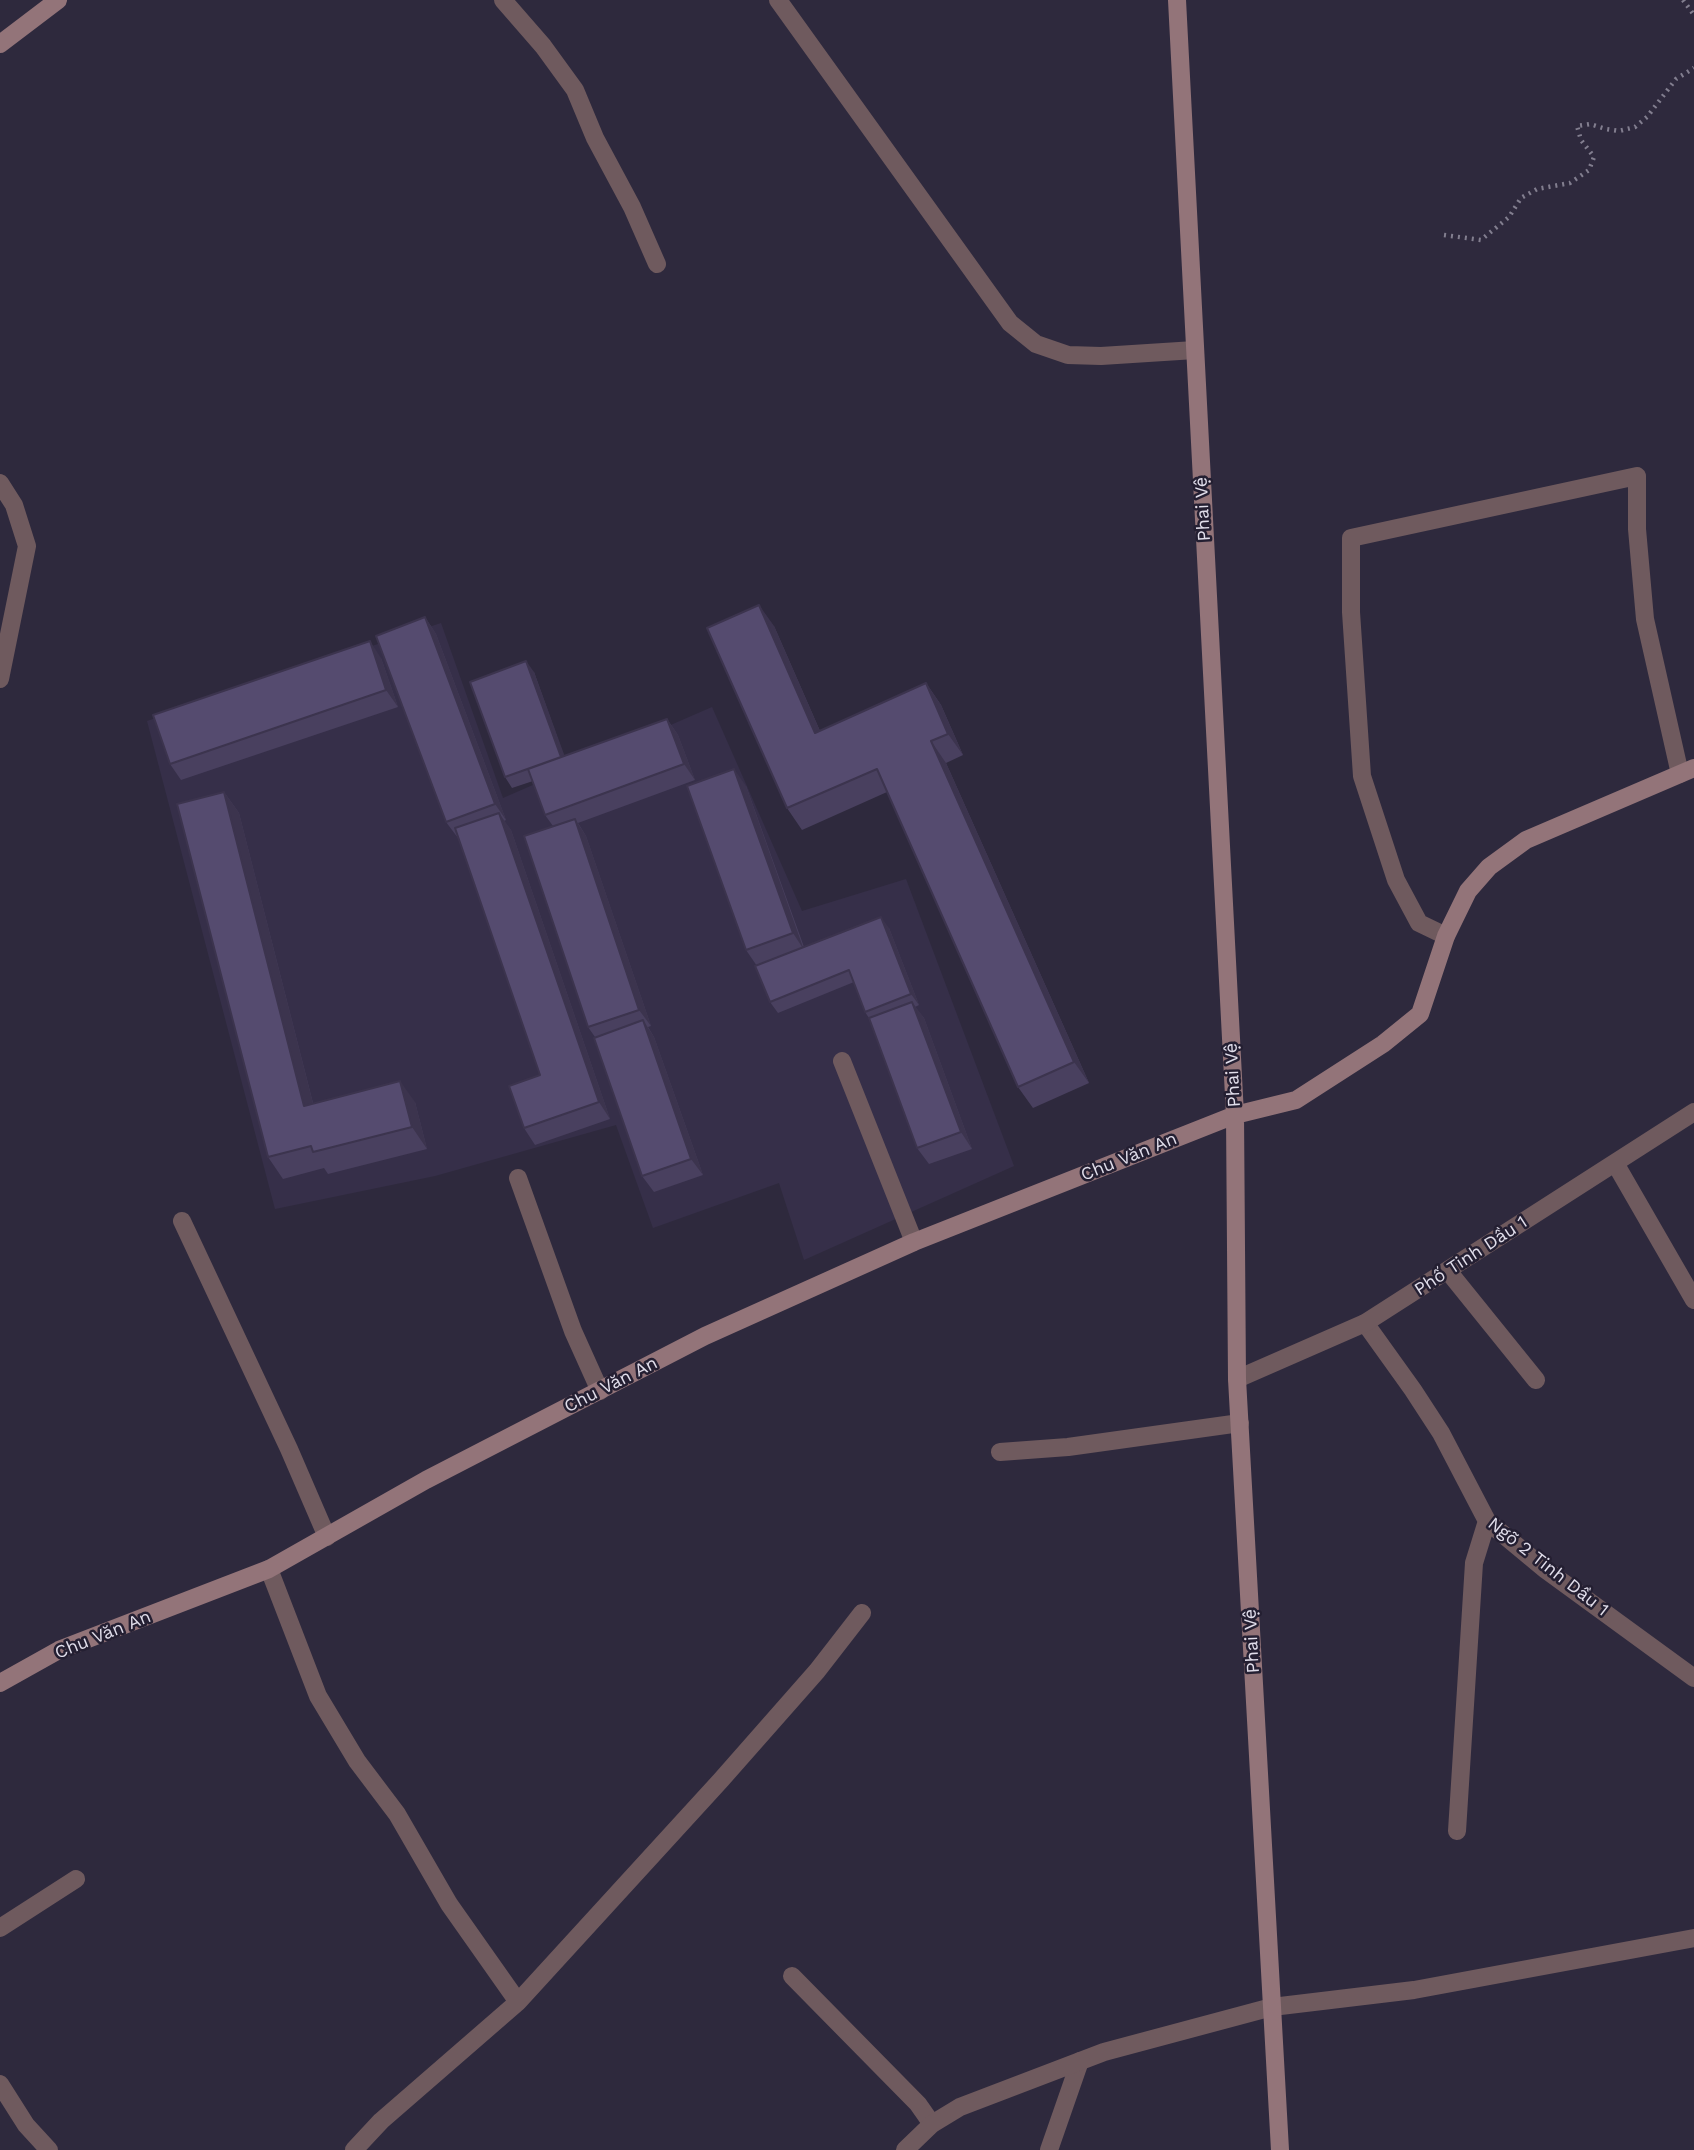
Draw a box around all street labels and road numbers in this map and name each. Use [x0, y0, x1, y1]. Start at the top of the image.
street label: Phai Vệ [1191, 476, 1215, 542]
street label: Phai Vệ [1221, 1042, 1245, 1108]
street label: Chu Văn An [1078, 1128, 1180, 1186]
street label: Phố Tinh Dầu 1 [1410, 1211, 1532, 1301]
street label: Chu Văn An [561, 1352, 661, 1418]
street label: Ngõ 2 Tinh Dầu 1 [1483, 1513, 1613, 1621]
street label: Chu Văn An [52, 1606, 154, 1664]
street label: Phai Vệ [1240, 1608, 1264, 1674]

